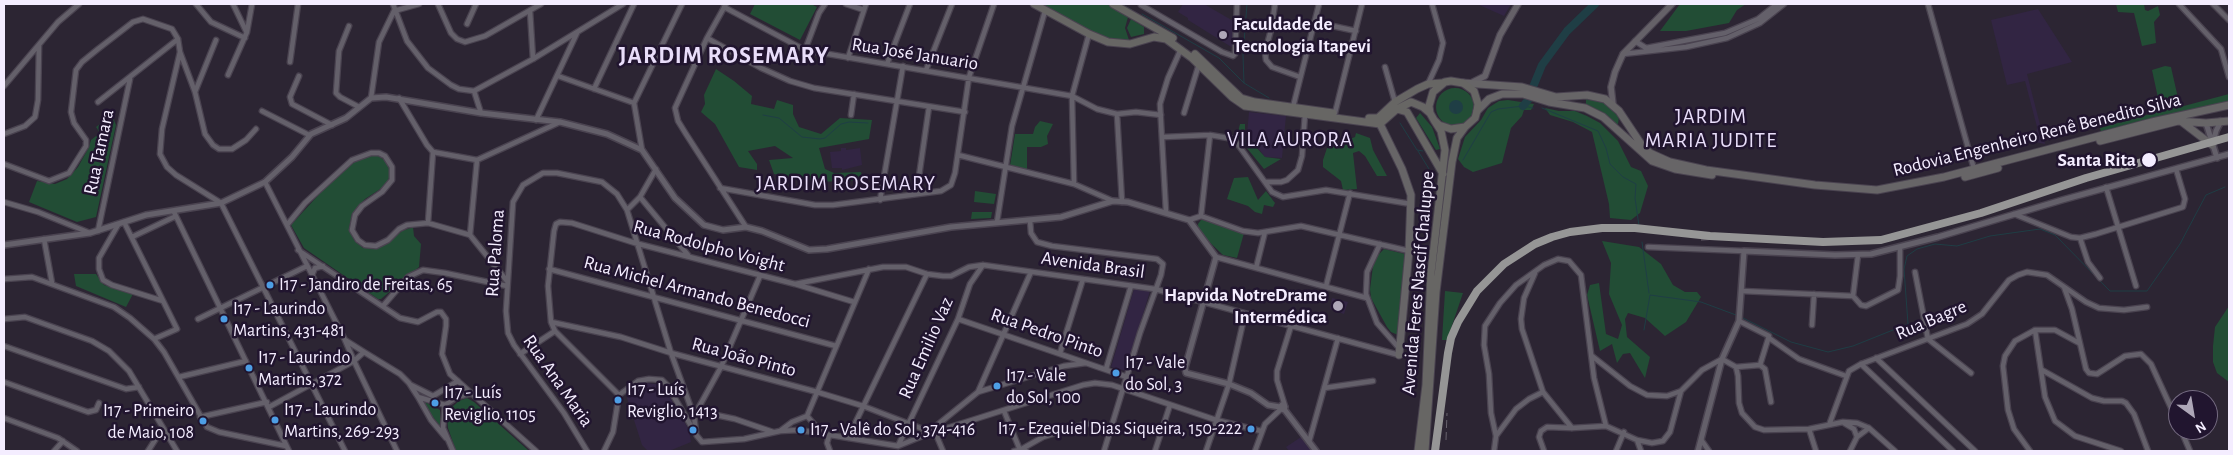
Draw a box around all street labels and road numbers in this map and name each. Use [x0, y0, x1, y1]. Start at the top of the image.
street label: Rua José Januario [850, 33, 980, 75]
street label: Rodovia Engenheiro Renê Benedito Silva [1891, 88, 2183, 182]
street label: Rua Tamara [79, 107, 119, 197]
street label: Avenida Feres Nascif Chaluppe [1397, 170, 1439, 396]
street label: Rua Paloma [481, 208, 509, 298]
street label: Rua Rodolpho Voight [631, 215, 787, 277]
street label: Avenida Brasil [1040, 246, 1146, 284]
street label: Rua Michel Armando Benedocci [581, 251, 813, 333]
street label: Rua Emilio Vaz [894, 294, 958, 402]
street label: Rua Bagre [1892, 295, 1970, 345]
street label: Rua Pedro Pinto [988, 303, 1106, 363]
street label: Rua Ana Maria [518, 331, 598, 431]
street label: Rua João Pinto [689, 332, 799, 382]

